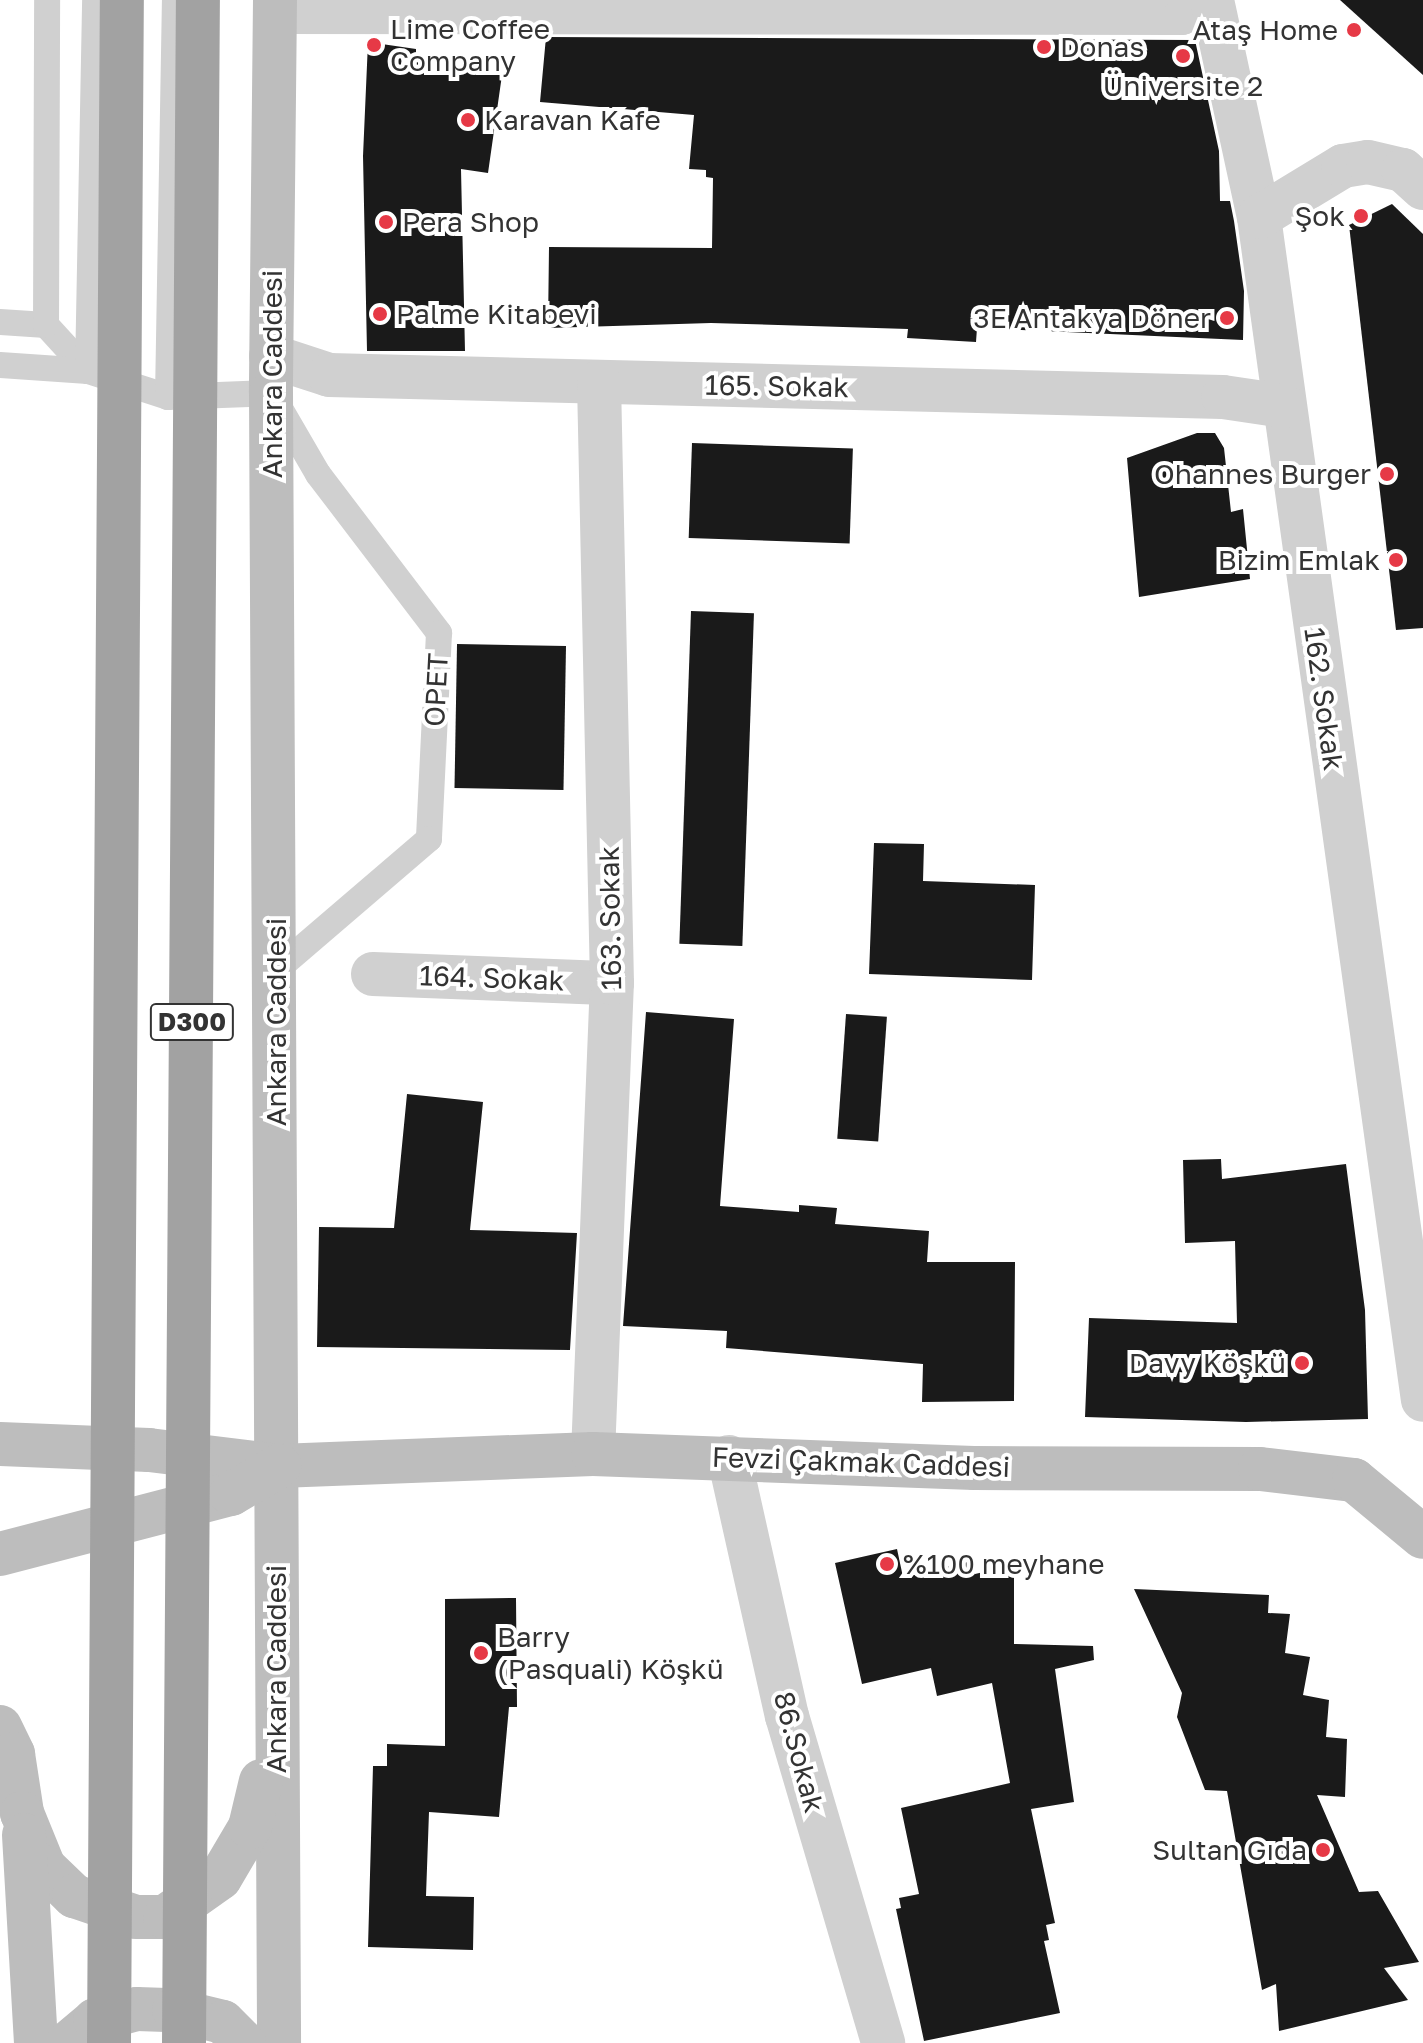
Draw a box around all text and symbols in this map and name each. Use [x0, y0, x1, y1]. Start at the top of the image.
place label: Lime Coffee Company [390, 12, 550, 78]
place label: Ataş Home [1192, 13, 1338, 47]
marker: Ataş Home [1345, 21, 1363, 39]
place label: Donas [1060, 30, 1144, 64]
marker: Lime Coffee Company [365, 36, 383, 54]
marker: Donas [1035, 38, 1053, 56]
marker: Üniversite 2 [1174, 47, 1192, 65]
place label: Üniversite 2 [1103, 69, 1263, 103]
place label: Karavan Kafe [484, 103, 661, 137]
marker: Karavan Kafe [459, 111, 477, 129]
place label: Şok [1294, 199, 1345, 233]
place label: Pera Shop [402, 205, 539, 239]
marker: Şok [1352, 207, 1370, 225]
marker: Pera Shop [377, 213, 395, 231]
street label: Ankara Caddesi [255, 270, 289, 478]
place label: Palme Kitabevi [396, 297, 597, 331]
place label: 3E Antakya Döner [973, 301, 1211, 335]
marker: Palme Kitabevi [371, 305, 389, 323]
marker: 3E Antakya Döner [1218, 309, 1236, 327]
street label: 165. Sokak [705, 368, 849, 404]
place label: Ohannes Burger [1154, 457, 1371, 491]
marker: Ohannes Burger [1378, 465, 1396, 483]
place label: Bizim Emlak [1218, 543, 1380, 577]
marker: Bizim Emlak [1387, 551, 1405, 569]
street label: 162. Sokak [1297, 625, 1351, 773]
street label: OPET [417, 652, 455, 728]
street label: 163. Sokak [592, 846, 628, 990]
street label: Ankara Caddesi [259, 918, 293, 1126]
street label: 164. Sokak [419, 959, 565, 997]
road number: D300 [148, 1000, 236, 1044]
place label: Davy Köşkü [1129, 1346, 1286, 1380]
marker: Davy Köşkü [1293, 1354, 1311, 1372]
street label: Fevzi Çakmak Caddesi [711, 1440, 1011, 1484]
place label: %100 meyhane [903, 1547, 1104, 1581]
marker: %100 meyhane [878, 1555, 896, 1573]
street label: Ankara Caddesi [259, 1565, 293, 1773]
place label: Barry (Pasquali) Köşkü [497, 1620, 724, 1686]
marker: Barry (Pasquali) Köşkü [472, 1644, 490, 1662]
street label: 86.Sokak [767, 1688, 831, 1816]
place label: Sultan Gıda [1152, 1833, 1307, 1867]
marker: Sultan Gıda [1314, 1841, 1332, 1859]

